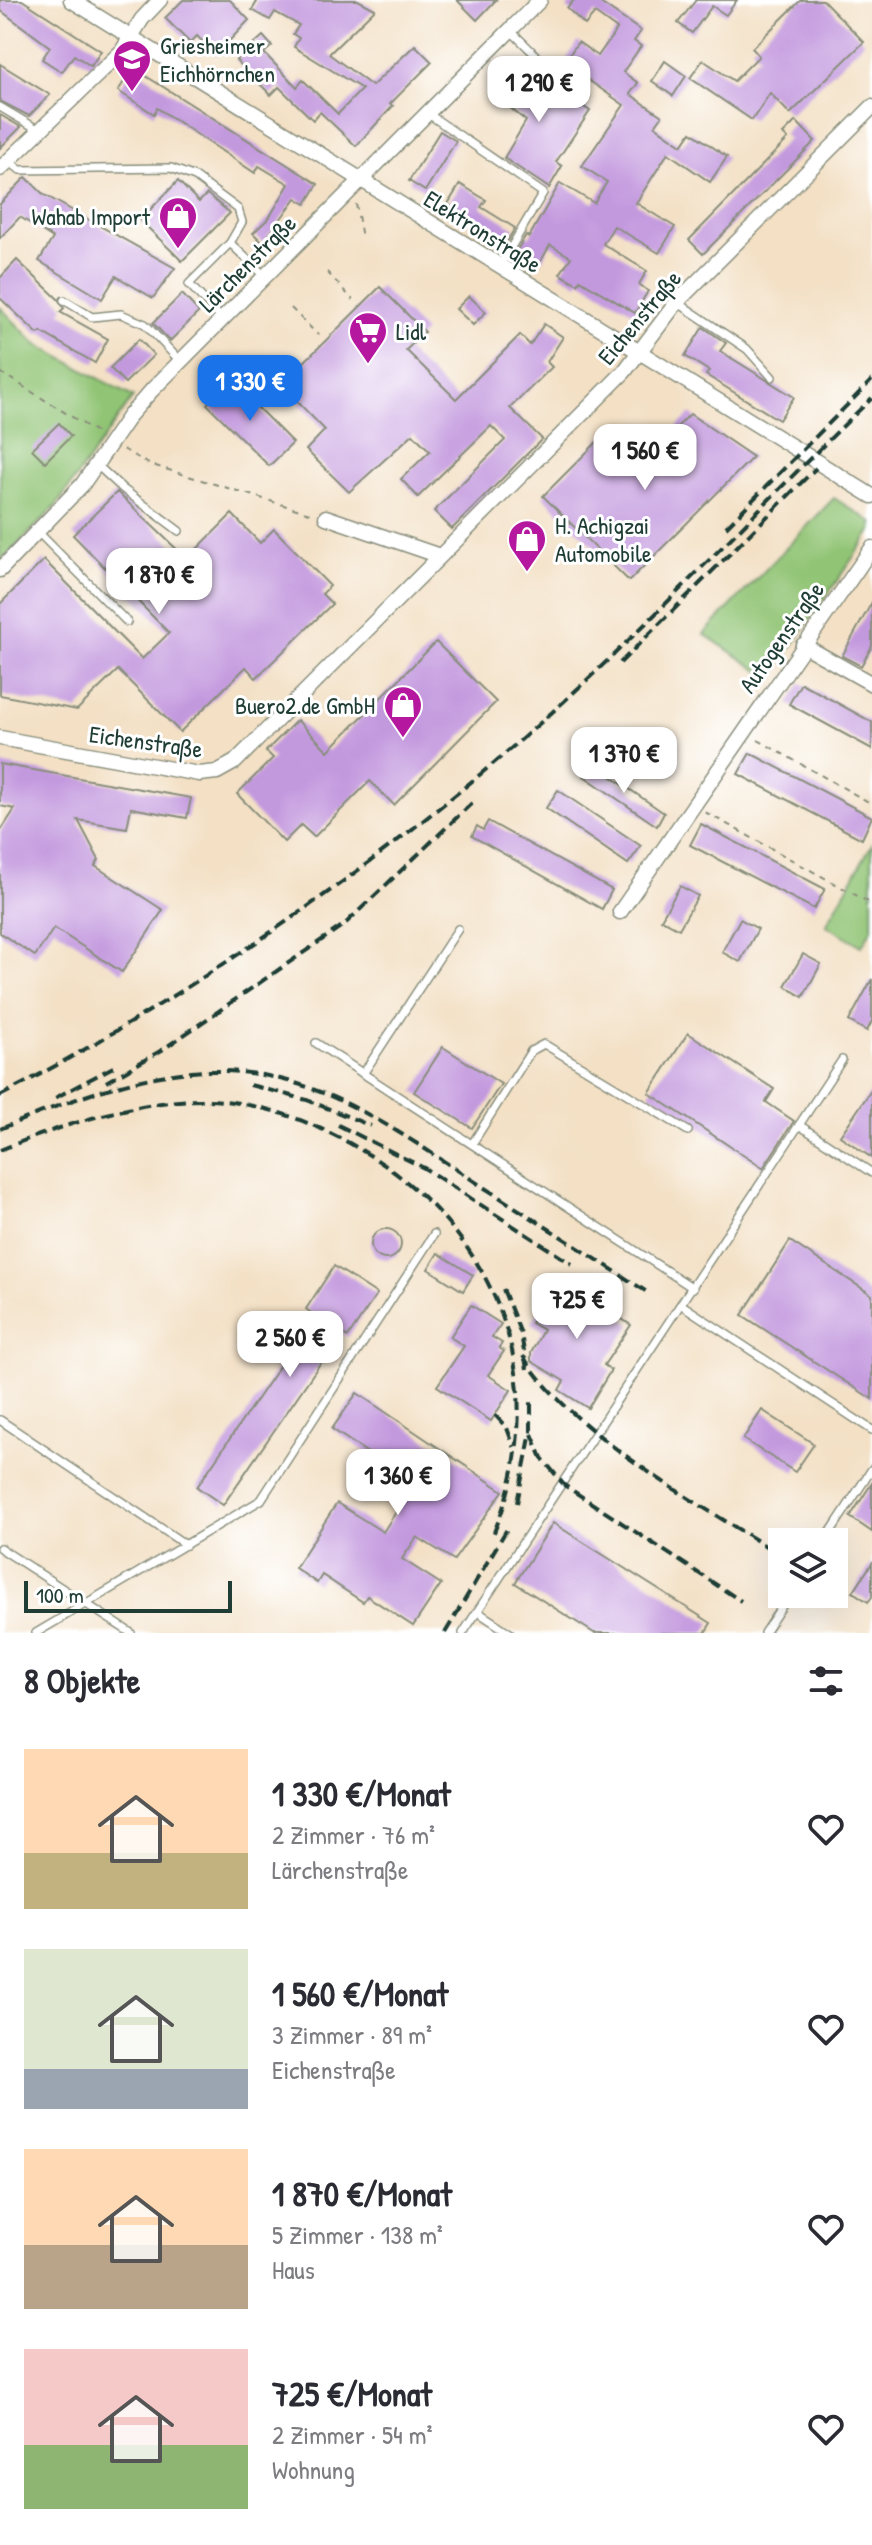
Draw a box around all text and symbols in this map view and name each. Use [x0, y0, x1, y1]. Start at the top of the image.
place label: Griesheimer Eichhörnchen [160, 29, 275, 89]
school or university icon: Griesheimer Eichhörnchen [111, 38, 153, 93]
pin: 1 290 € [465, 56, 613, 124]
text: 1 290 € [505, 64, 573, 99]
street label: Elektronstraße [418, 182, 548, 280]
shop icon: Wahab Import [157, 195, 199, 250]
place label: Wahab Import [32, 200, 151, 232]
street label: Lärchenstraße [191, 207, 303, 319]
street label: Eichenstraße [590, 263, 688, 371]
supermarket icon: Lidl [347, 310, 389, 365]
place label: Lidl [396, 315, 427, 347]
pin: 1 330 € [176, 355, 324, 423]
text: 1 330 € [216, 363, 284, 398]
pin: 1 560 € [571, 424, 719, 492]
text: 1 560 € [612, 432, 678, 467]
place label: H. Achigzai Automobile [555, 509, 652, 569]
shop icon: H. Achigzai Automobile [506, 518, 548, 573]
pin: 1 870 € [85, 548, 233, 616]
text: 1 870 € [124, 556, 194, 591]
street label: Autogenstraße [731, 575, 831, 699]
shop icon: Buero2.de GmbH [382, 684, 424, 739]
place label: Buero2.de GmbH [235, 689, 375, 721]
street label: Eichenstraße [87, 717, 205, 765]
pin: 1 370 € [550, 727, 698, 795]
text: 1 370 € [589, 735, 659, 770]
pin: 725 € [521, 1273, 633, 1341]
text: 725 € [550, 1281, 604, 1316]
pin: 2 560 € [216, 1311, 364, 1379]
text: 2 560 € [255, 1319, 325, 1354]
pin: 1 360 € [324, 1449, 472, 1517]
text: 1 360 € [364, 1457, 432, 1492]
map controls [768, 1528, 848, 1608]
button: layers [768, 1528, 848, 1608]
scale bar [24, 1577, 232, 1613]
text: 100 m [36, 1580, 84, 1610]
text: 8 Objekte [24, 1658, 140, 1704]
icon: filters [804, 1659, 848, 1703]
text: 1 330 €/Monat [272, 1771, 451, 1817]
icon: home [88, 1781, 184, 1877]
icon: heart [804, 1807, 848, 1851]
text: 2 Zimmer · 76 m² [272, 1817, 435, 1852]
text: Lärchenstraße [272, 1852, 408, 1887]
text: 1 560 €/Monat [272, 1971, 448, 2017]
icon: home [88, 1981, 184, 2077]
icon: heart [804, 2007, 848, 2051]
text: 3 Zimmer · 89 m² [272, 2017, 432, 2052]
text: Eichenstraße [272, 2052, 396, 2087]
text: 1 870 €/Monat [272, 2171, 452, 2217]
icon: home [88, 2181, 184, 2277]
icon: heart [804, 2207, 848, 2251]
text: 5 Zimmer · 138 m² [272, 2217, 443, 2252]
text: Haus [272, 2252, 315, 2287]
text: 725 €/Monat [272, 2371, 432, 2417]
icon: home [88, 2381, 184, 2477]
icon: heart [804, 2407, 848, 2451]
text: 2 Zimmer · 54 m² [272, 2417, 432, 2452]
text: Wohnung [272, 2452, 355, 2487]

